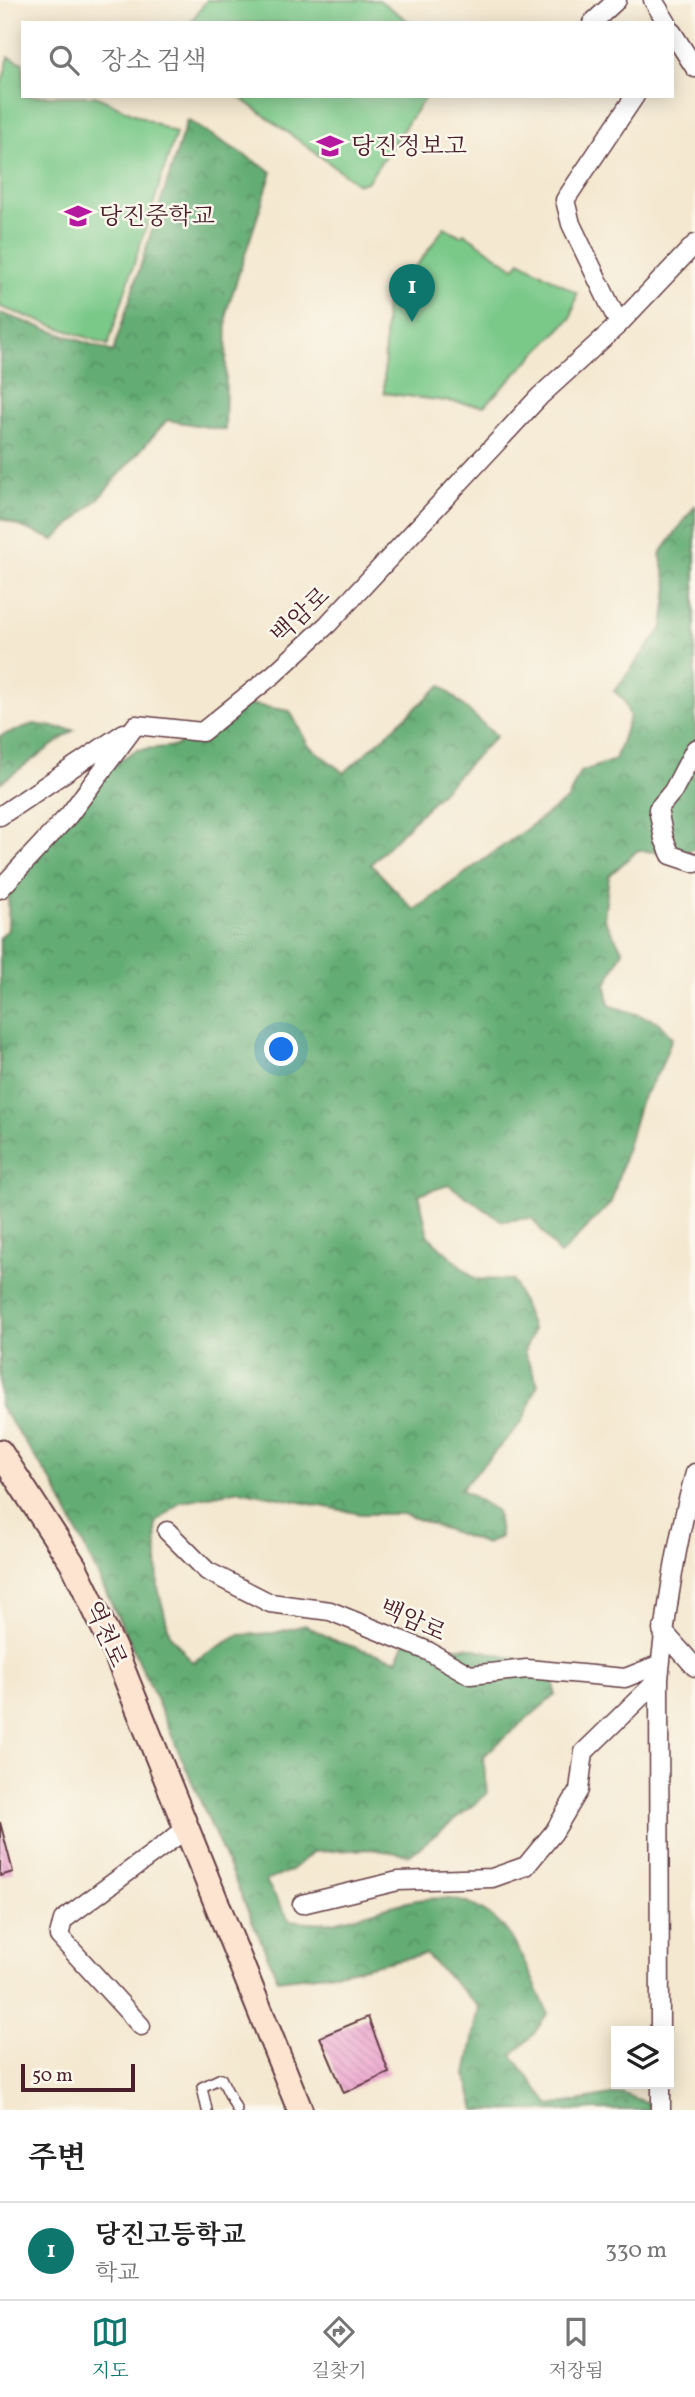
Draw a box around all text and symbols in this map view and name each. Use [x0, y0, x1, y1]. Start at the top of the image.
search box [21, 21, 674, 98]
icon: search [45, 41, 83, 79]
text: 장소 검색 [101, 44, 207, 80]
school or university icon: 당진정보고 [315, 131, 345, 161]
place label: 당진정보고 [351, 131, 467, 165]
school or university icon: 당진중학교 [63, 201, 93, 231]
place label: 당진중학교 [99, 201, 215, 235]
pin: 1 [389, 264, 435, 322]
street label: 백암로 [264, 580, 338, 653]
your location [264, 1032, 298, 1066]
street label: 백암로 [373, 1592, 451, 1652]
street label: 역천로 [74, 1596, 134, 1674]
map controls [611, 2026, 674, 2089]
button: layers [611, 2026, 674, 2089]
scale bar [21, 2061, 135, 2093]
text: 50 m [32, 2063, 73, 2089]
text: 주변 [28, 2138, 86, 2180]
text: 당진고등학교 [95, 2218, 246, 2254]
text: 1 [46, 2235, 56, 2267]
text: 330 m [605, 2235, 667, 2267]
text: 학교 [95, 2258, 139, 2290]
tab: 지도 [91, 2313, 129, 2385]
tab: 길찾기 [311, 2313, 366, 2385]
tab: 저장됨 [549, 2313, 604, 2385]

